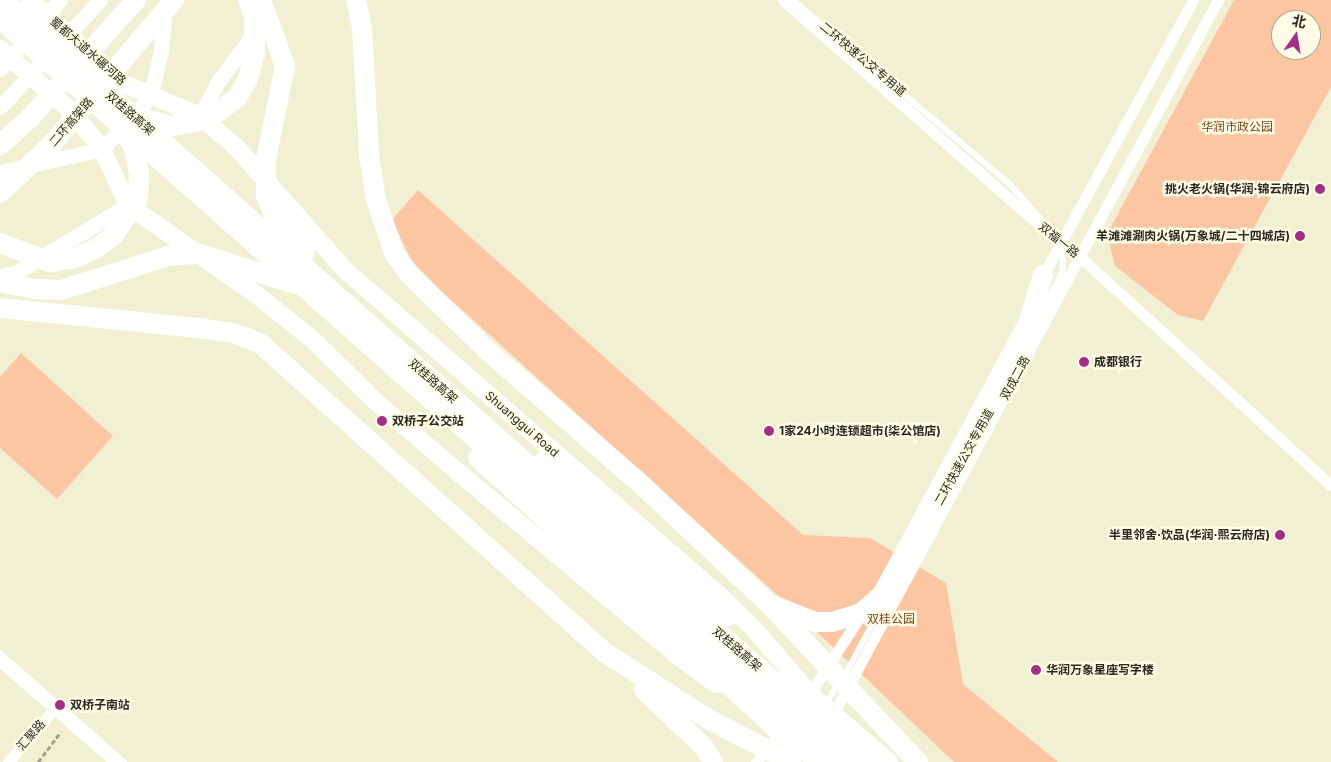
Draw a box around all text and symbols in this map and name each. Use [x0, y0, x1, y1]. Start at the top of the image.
north arrow [1271, 10, 1321, 60]
text: 北 [1291, 11, 1308, 31]
street label: 蜀都大道水碾河路 [47, 14, 129, 88]
street label: 二环快速公交专用道 [817, 19, 909, 99]
street label: 双桂路高架 [103, 88, 157, 138]
street label: 二环高架路 [46, 95, 96, 149]
park label: 华润市政公园 [1201, 120, 1273, 134]
place label: 挑火老火锅(华润·锦云府店) [1165, 182, 1310, 196]
marker: 挑火老火锅(华润·锦云府店) [1314, 183, 1326, 195]
street label: 双福一路 [1036, 219, 1082, 261]
place label: 羊滩滩涮肉火锅(万象城/二十四城店) [1096, 229, 1290, 243]
marker: 羊滩滩涮肉火锅(万象城/二十四城店) [1294, 230, 1306, 242]
street label: 双成二路 [997, 353, 1033, 403]
place label: 成都银行 [1094, 355, 1142, 369]
street label: 双桂路高架 [406, 356, 460, 406]
marker: 成都银行 [1078, 356, 1090, 368]
street label: Shuanggui Road [482, 388, 562, 460]
street label: 二环快速公交专用道 [932, 406, 996, 508]
place label: 双桥子公交站 [392, 414, 464, 428]
marker: 双桥子公交站 [376, 415, 388, 427]
place label: 1家24小时连锁超市(柒公馆店) [779, 424, 941, 438]
marker: 1家24小时连锁超市(柒公馆店) [763, 425, 775, 437]
place label: 半里邻舍·饮品(华润·熙云府店) [1109, 528, 1270, 542]
marker: 半里邻舍·饮品(华润·熙云府店) [1274, 529, 1286, 541]
park label: 双桂公园 [867, 612, 915, 626]
street label: 双桂路高架 [710, 624, 764, 674]
place label: 华润万象星座写字楼 [1046, 663, 1154, 677]
marker: 华润万象星座写字楼 [1030, 664, 1042, 676]
place label: 双桥子南站 [70, 698, 130, 712]
marker: 双桥子南站 [54, 699, 66, 711]
street label: 汇聚路 [14, 717, 48, 753]

